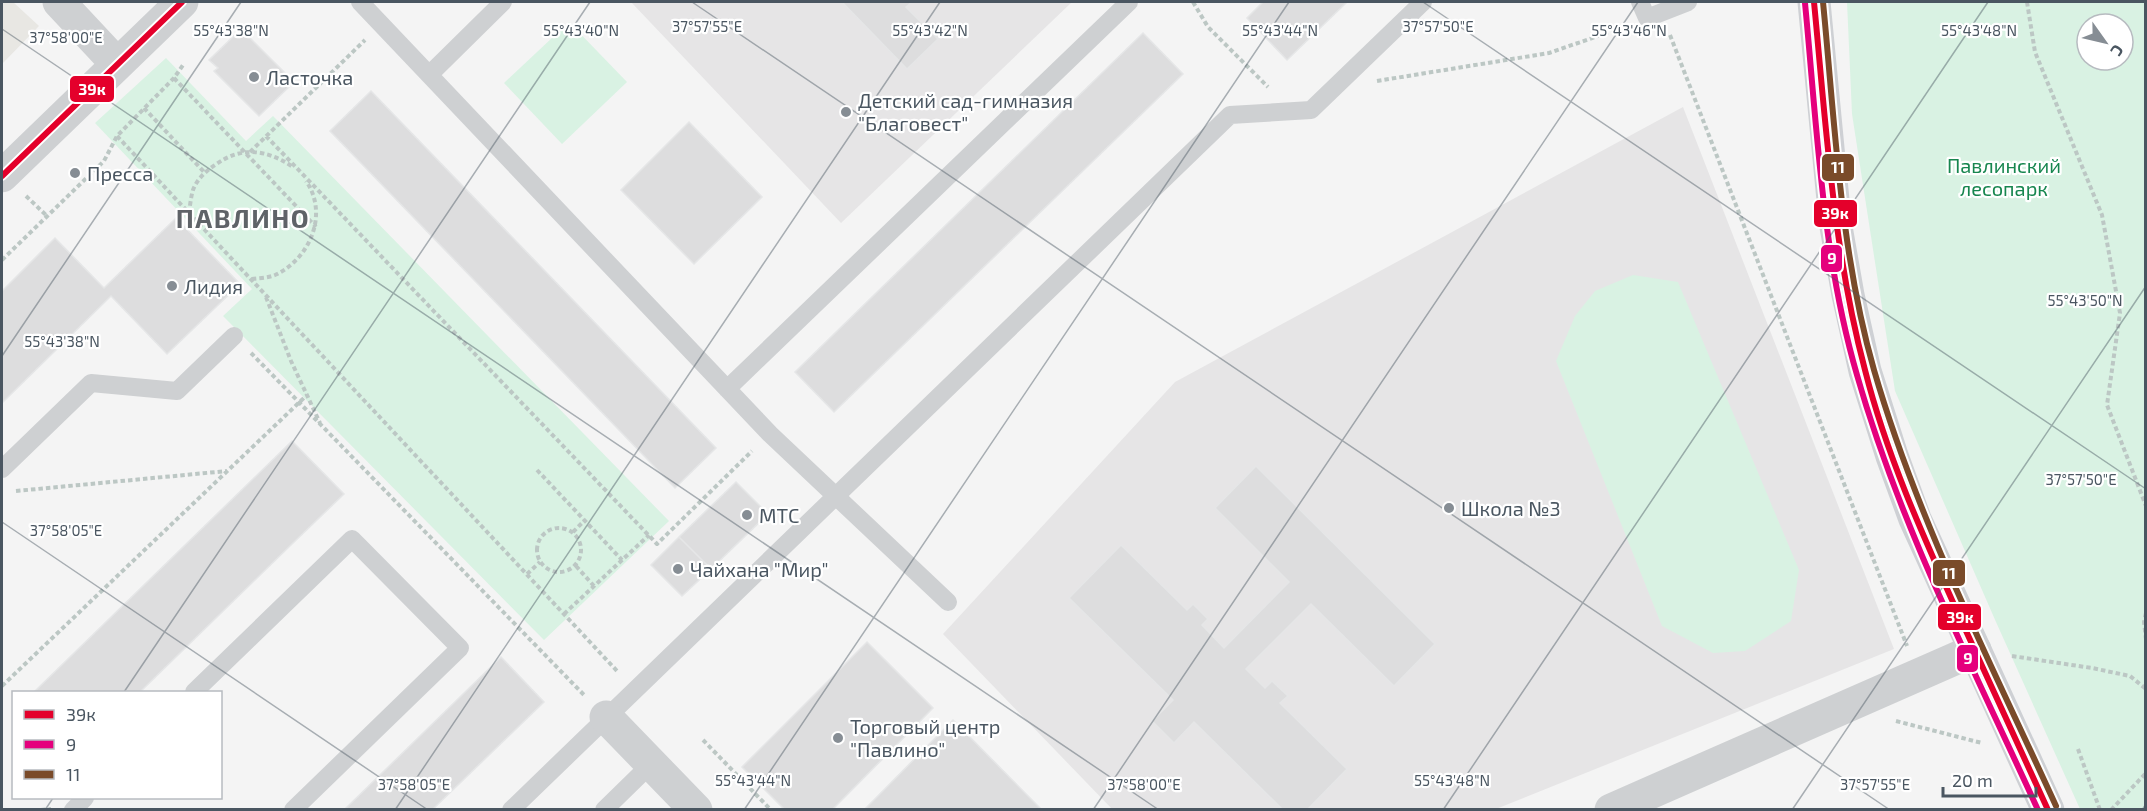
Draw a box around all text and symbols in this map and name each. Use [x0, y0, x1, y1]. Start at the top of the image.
north arrow [2075, 12, 2135, 72]
text: 37°57'55"E [672, 17, 742, 35]
text: 37°57'50"E [1402, 17, 1474, 35]
text: 55°43'38"N [193, 21, 269, 39]
text: 55°43'40"N [543, 21, 619, 39]
text: 55°43'42"N [892, 21, 968, 39]
text: 55°43'44"N [1242, 21, 1318, 39]
text: 55°43'46"N [1591, 21, 1667, 39]
text: 55°43'48"N [1941, 21, 2017, 39]
text: 37°58'00"E [29, 28, 103, 46]
text: С [2107, 41, 2128, 60]
place label: Ласточка [266, 65, 353, 89]
marker: Ласточка [247, 70, 261, 84]
line badge: 39к [69, 75, 115, 103]
text: 39к [78, 79, 106, 98]
place label: Детский сад-гимназия "Благовест" [858, 88, 1073, 135]
marker: Детский сад-гимназия "Благовест" [839, 105, 853, 119]
line badge: 11 [1821, 153, 1855, 182]
park label: Павлинский лесопарк [1947, 153, 2061, 200]
text: 11 [1831, 157, 1845, 176]
place label: Пресса [87, 161, 153, 185]
marker: Пресса [68, 166, 82, 180]
line badge: 39к [1813, 199, 1858, 228]
district label: ПАВЛИНО [176, 202, 310, 233]
text: 39к [1821, 203, 1849, 222]
line badge: 9 [1820, 244, 1843, 273]
text: 9 [1827, 248, 1837, 267]
place label: Лидия [184, 274, 243, 298]
marker: Лидия [165, 279, 179, 293]
text: 55°43'50"N [2047, 291, 2123, 309]
text: 55°43'38"N [24, 332, 100, 350]
text: 37°57'50"E [2045, 470, 2117, 488]
place label: Школа №3 [1461, 496, 1561, 520]
marker: Школа №3 [1442, 501, 1456, 515]
place label: МТС [759, 503, 799, 527]
marker: МТС [740, 508, 754, 522]
text: 37°58'05"E [30, 521, 102, 539]
place label: Чайхана "Мир" [690, 557, 829, 581]
line badge: 11 [1932, 559, 1966, 587]
marker: Чайхана "Мир" [671, 562, 685, 576]
text: 11 [1942, 563, 1956, 582]
line badge: 39к [1937, 603, 1982, 631]
text: 39к [1946, 607, 1974, 626]
line badge: 9 [1956, 644, 1979, 673]
text: 9 [1963, 648, 1973, 667]
legend [12, 691, 222, 799]
text: 39к [66, 703, 96, 725]
place label: Торговый центр "Павлино" [850, 714, 1000, 761]
marker: Торговый центр "Павлино" [831, 731, 845, 745]
text: 9 [66, 733, 76, 755]
scale bar [1943, 760, 2036, 798]
text: 11 [66, 763, 80, 785]
text: 20 m [1952, 769, 1993, 791]
text: 55°43'44"N [715, 771, 791, 789]
text: 55°43'48"N [1414, 771, 1490, 789]
text: 37°58'05"E [378, 775, 450, 793]
text: 37°58'00"E [1107, 775, 1181, 793]
text: 37°57'55"E [1840, 775, 1910, 793]

